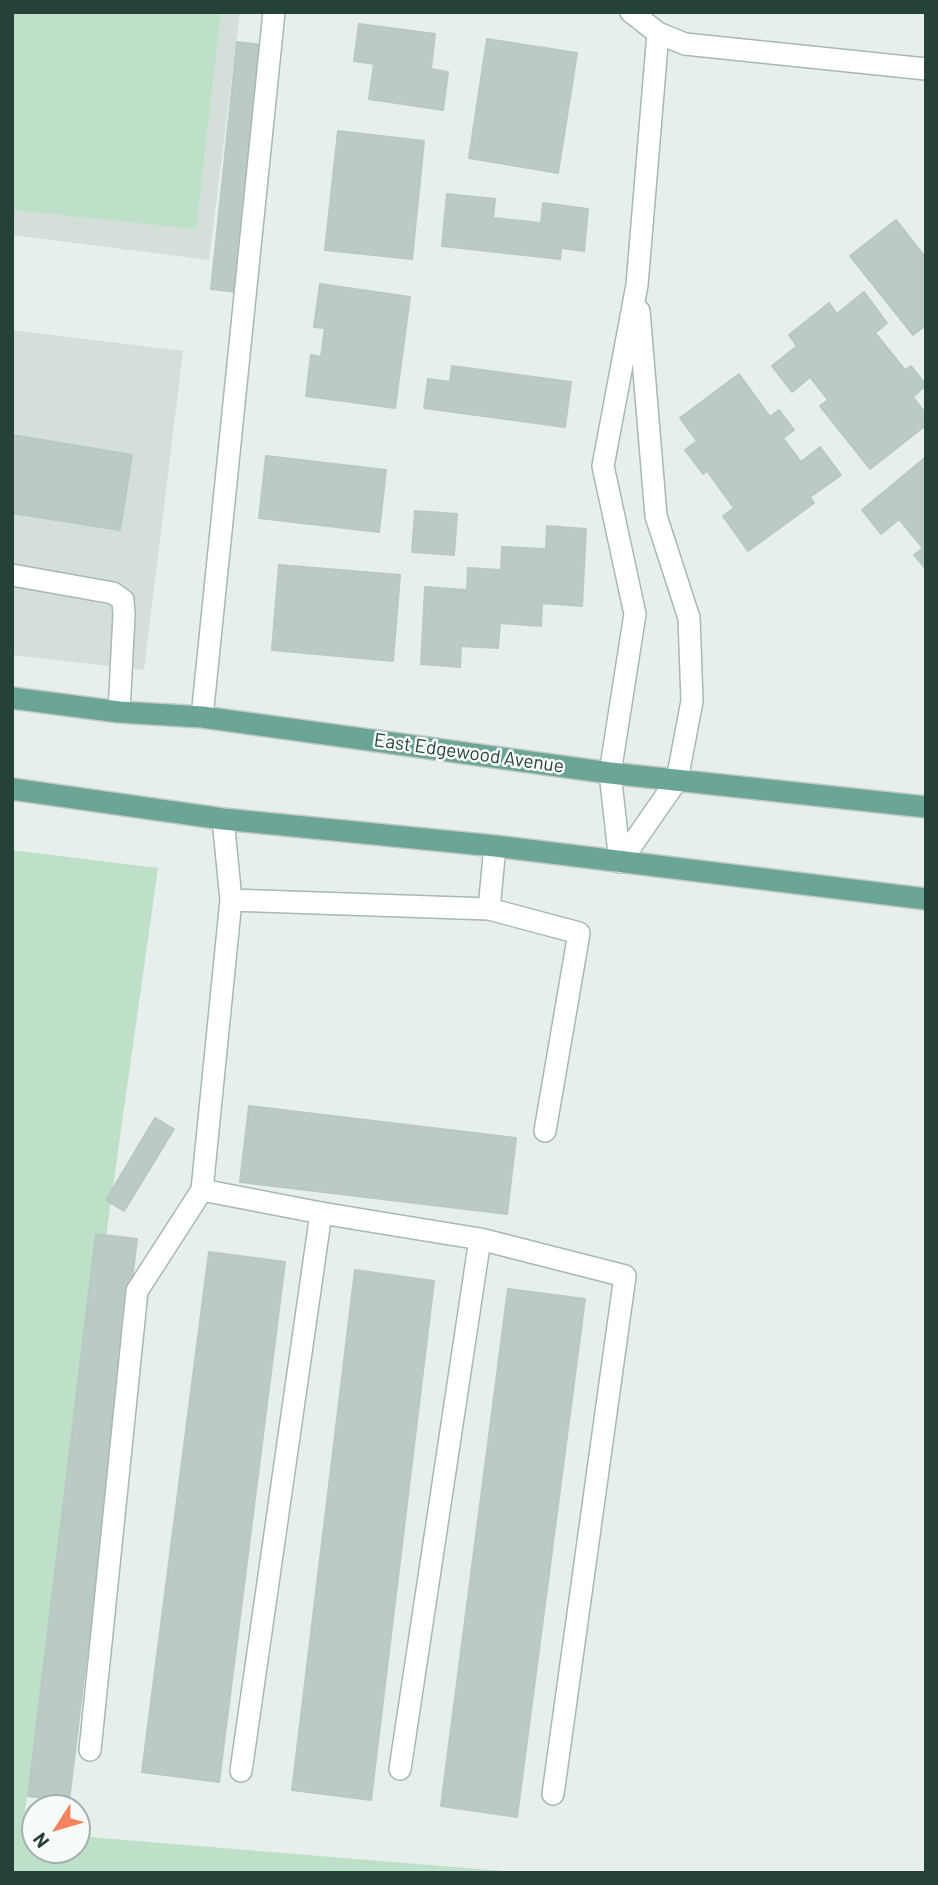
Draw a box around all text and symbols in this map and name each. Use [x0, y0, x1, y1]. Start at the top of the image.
street label: East Edgewood Avenue [373, 728, 565, 778]
north arrow [21, 1794, 91, 1864]
text: N [27, 1829, 53, 1853]

